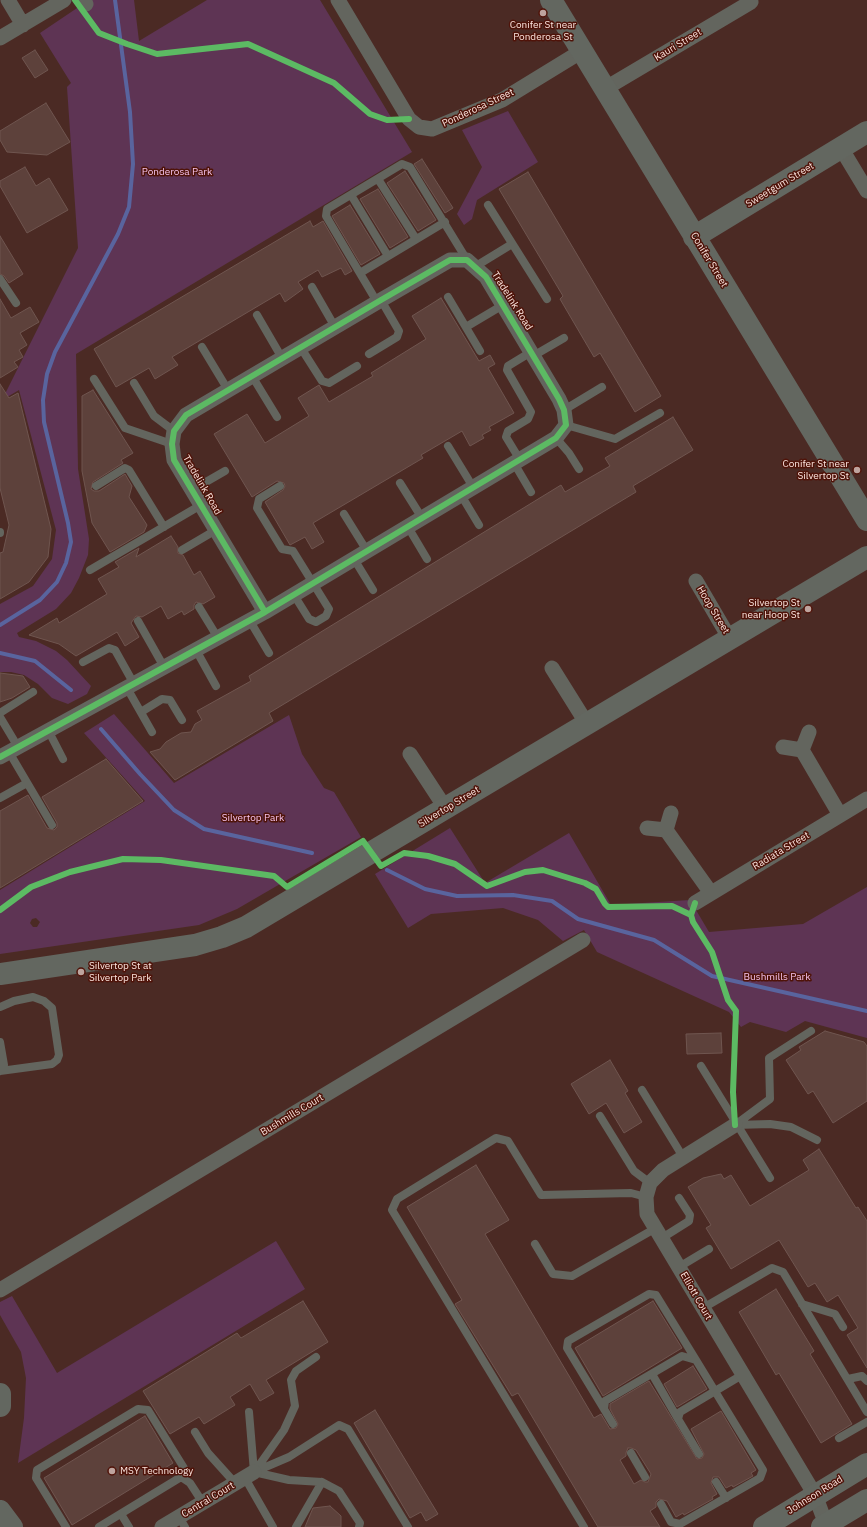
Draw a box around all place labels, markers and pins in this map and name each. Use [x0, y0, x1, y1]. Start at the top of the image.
marker: Conifer St near Ponderosa St [538, 8, 548, 18]
place label: Conifer St near Ponderosa St [510, 19, 576, 42]
place label: Conifer St near Silvertop St [782, 458, 849, 482]
marker: Conifer St near Silvertop St [852, 465, 862, 475]
place label: Silvertop St near Hoop St [742, 597, 800, 620]
marker: Silvertop St near Hoop St [803, 604, 813, 614]
place label: Silvertop St at Silvertop Park [89, 960, 152, 984]
marker: Silvertop St at Silvertop Park [76, 967, 86, 977]
place label: MSY Technology [120, 1465, 193, 1477]
marker: MSY Technology [107, 1466, 117, 1476]

